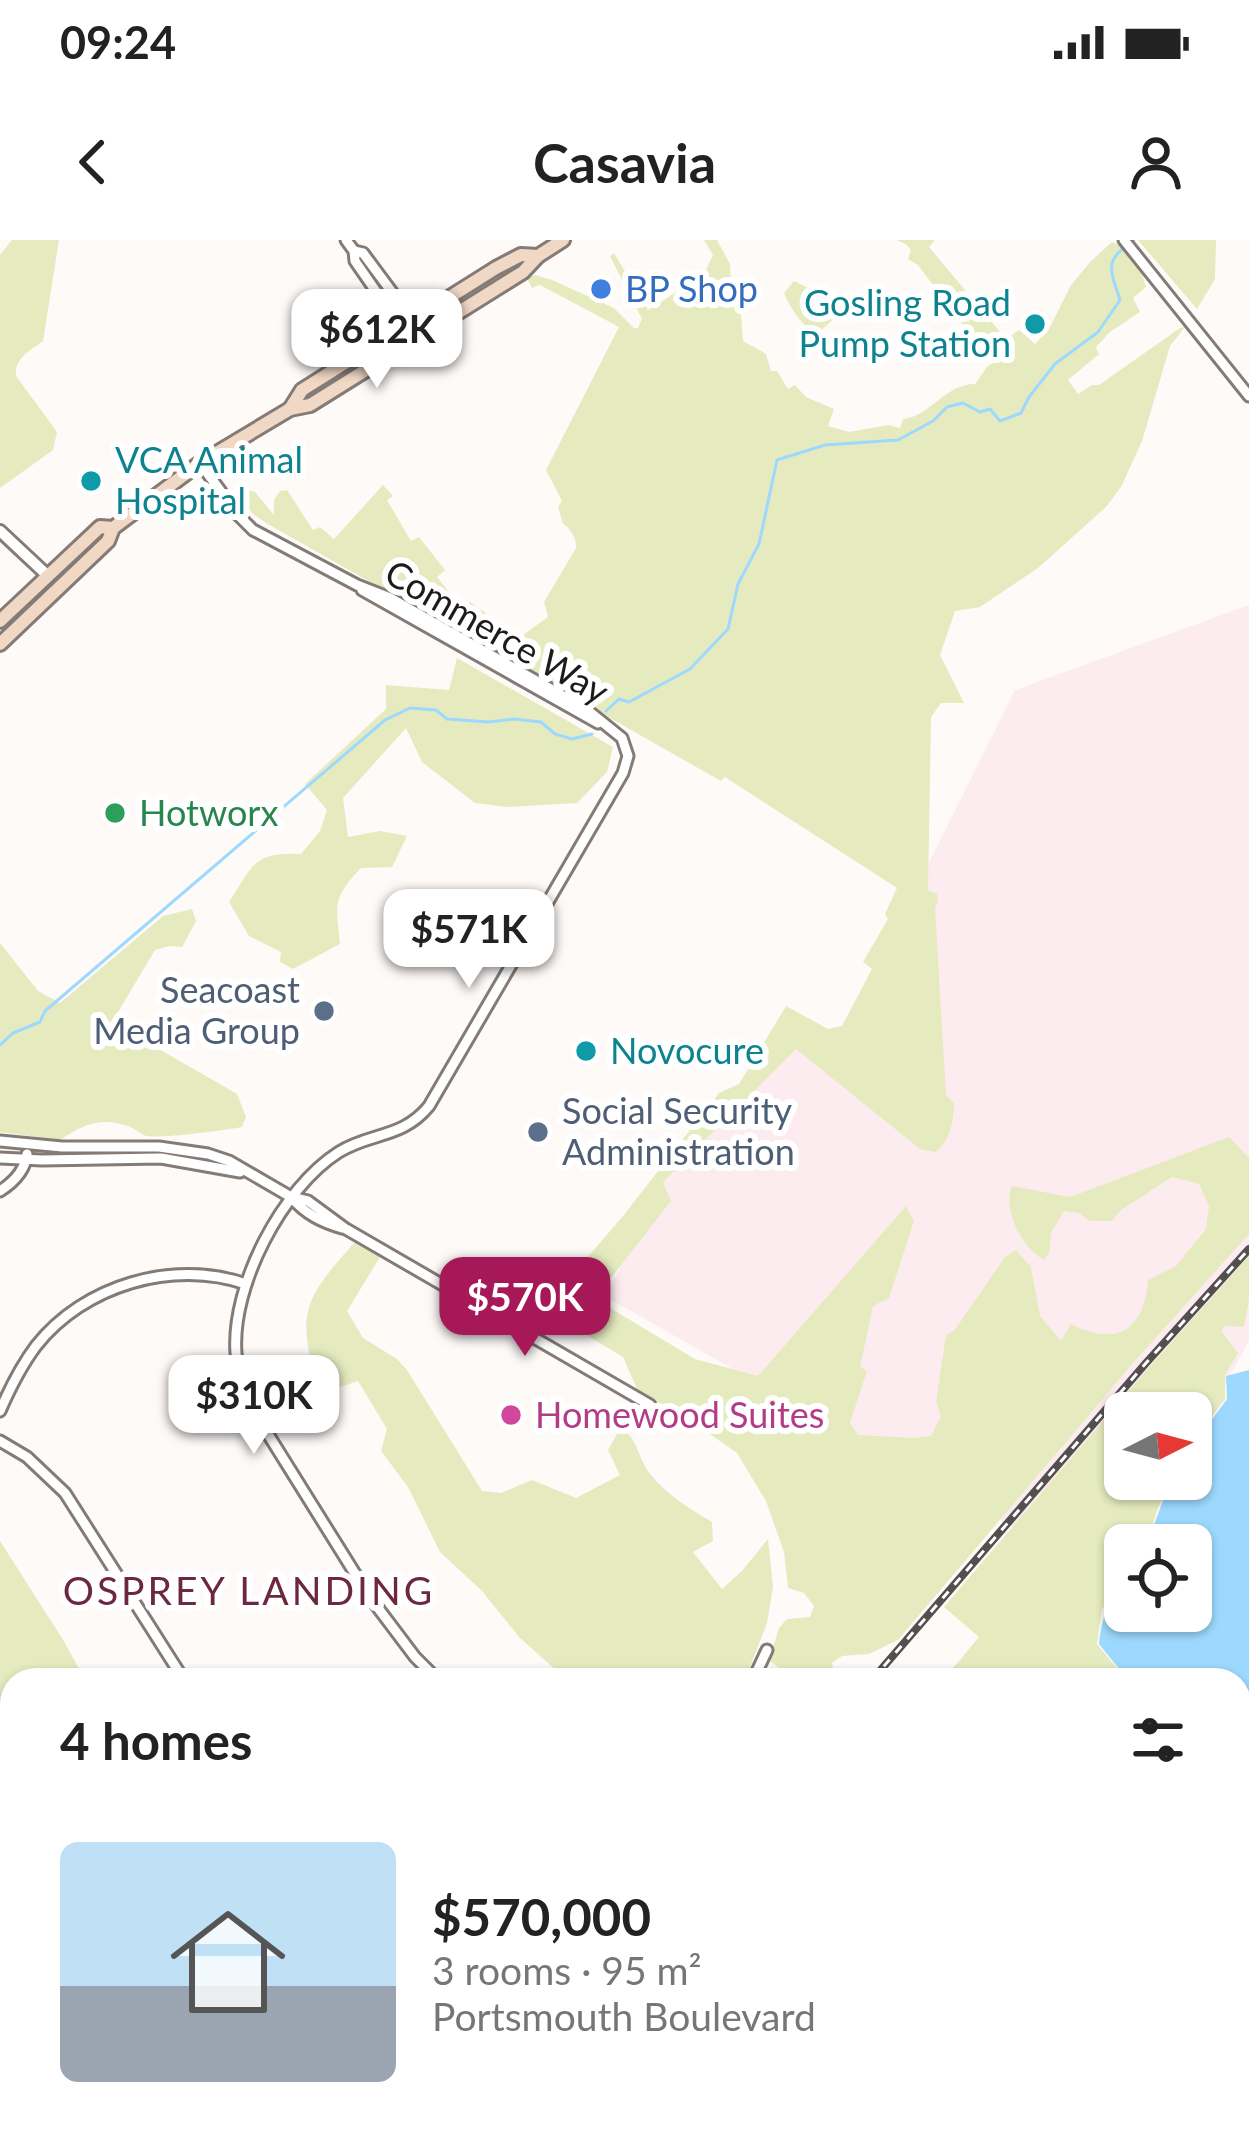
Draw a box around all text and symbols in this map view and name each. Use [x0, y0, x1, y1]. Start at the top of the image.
text: 09:24 [60, 15, 176, 69]
icon: back [60, 129, 126, 195]
icon: person [1123, 129, 1189, 195]
text: Casavia [533, 130, 716, 195]
place label: BP Shop [625, 266, 758, 310]
marker: BP Shop [588, 276, 614, 302]
place label: Gosling Road Pump Station [799, 280, 1011, 365]
pin: $612K [293, 289, 461, 391]
text: $612K [318, 305, 436, 351]
marker: Gosling Road Pump Station [1022, 311, 1048, 337]
place label: VCA Animal Hospital [115, 437, 303, 522]
marker: VCA Animal Hospital [78, 468, 104, 494]
street label: Commerce Way [378, 549, 617, 713]
place label: Hotworx [139, 790, 278, 834]
marker: Hotworx [102, 800, 128, 826]
pin: $571K [385, 889, 553, 991]
text: $571K [410, 905, 528, 951]
place label: Seacoast Media Group [93, 967, 300, 1052]
marker: Seacoast Media Group [311, 998, 337, 1024]
place label: Novocure [610, 1028, 764, 1072]
marker: Novocure [573, 1038, 599, 1064]
place label: Social Security Administration [562, 1088, 795, 1173]
marker: Social Security Administration [525, 1119, 551, 1145]
pin: $570K [441, 1257, 609, 1359]
text: $570K [466, 1273, 584, 1319]
pin: $310K [170, 1355, 338, 1457]
text: $310K [195, 1371, 313, 1417]
place label: Homewood Suites [535, 1392, 824, 1436]
north arrow [1104, 1392, 1212, 1500]
map controls [1104, 1392, 1212, 1632]
marker: Homewood Suites [498, 1402, 524, 1428]
button: locate [1104, 1524, 1212, 1632]
district label: OSPREY LANDING [63, 1567, 435, 1613]
icon: filters [1125, 1707, 1191, 1773]
text: 4 homes [60, 1710, 252, 1771]
text: $570,000 [432, 1886, 651, 1947]
icon: home [156, 1890, 300, 2034]
text: 3 rooms · 95 m² [432, 1947, 702, 1993]
text: Portsmouth Boulevard [432, 1993, 816, 2039]

